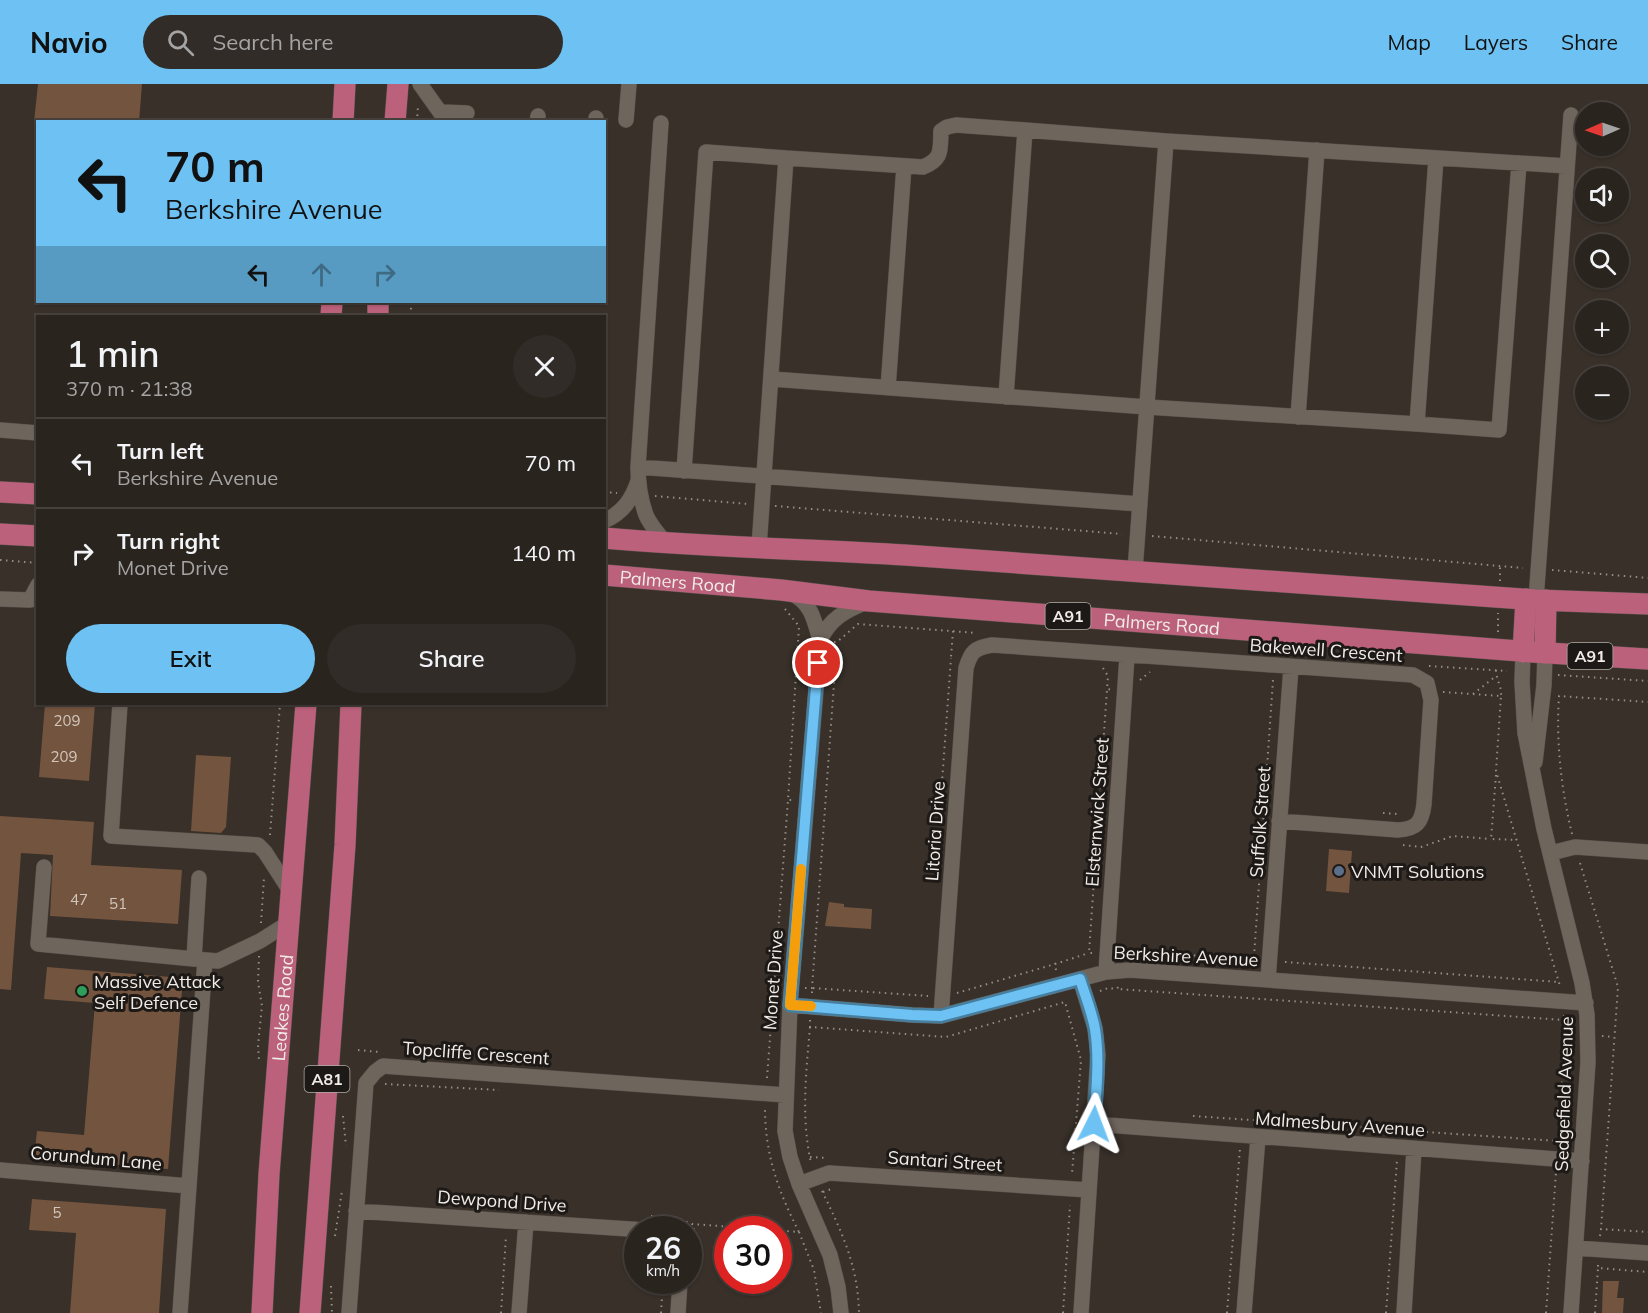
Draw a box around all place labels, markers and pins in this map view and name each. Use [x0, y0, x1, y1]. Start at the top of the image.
pin [792, 637, 843, 688]
place label: VNMT Solutions [1351, 860, 1485, 883]
marker: VNMT Solutions [1332, 864, 1346, 878]
place label: Massive Attack Self Defence [94, 970, 221, 1014]
marker: Massive Attack Self Defence [75, 984, 89, 998]

